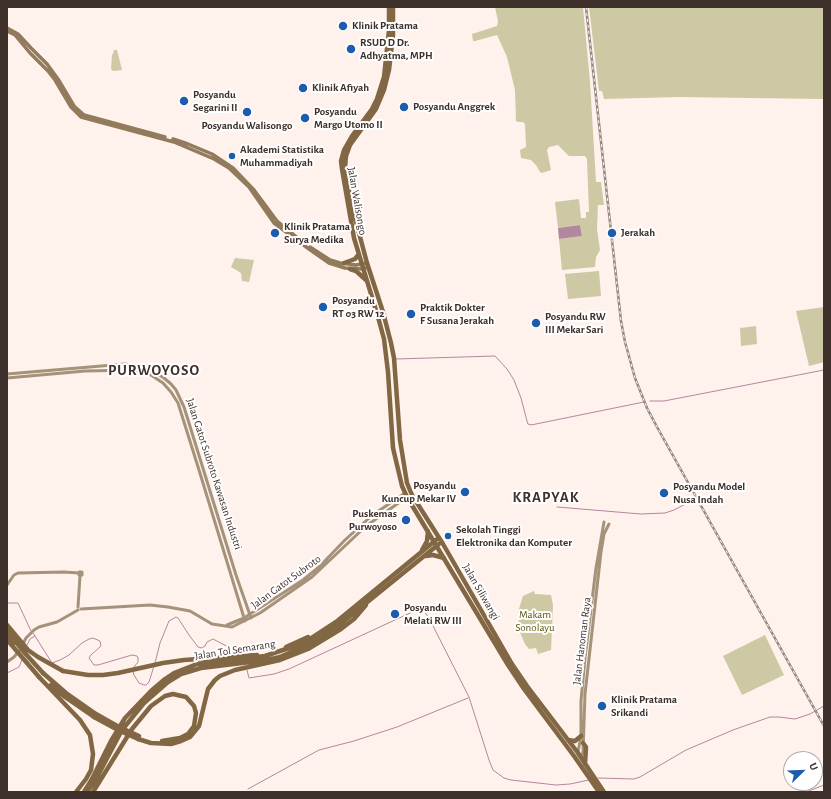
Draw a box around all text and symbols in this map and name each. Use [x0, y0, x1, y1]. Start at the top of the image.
place label: Klinik Pratama [352, 19, 418, 33]
marker: Klinik Pratama [337, 20, 349, 32]
place label: RSUD D Dr. Adhyatma, MPH [360, 36, 433, 62]
marker: RSUD D Dr. Adhyatma, MPH [345, 43, 357, 55]
place label: Klinik Afiyah [312, 81, 369, 95]
marker: Klinik Afiyah [297, 82, 309, 94]
place label: Posyandu Segarini II [193, 88, 238, 114]
marker: Posyandu Segarini II [178, 95, 190, 107]
place label: Posyandu Anggrek [413, 100, 495, 114]
marker: Posyandu Anggrek [398, 101, 410, 113]
place label: Posyandu Margo Utomo II [314, 105, 383, 131]
marker: Posyandu Walisongo [241, 106, 253, 118]
marker: Posyandu Margo Utomo II [299, 112, 311, 124]
place label: Posyandu Walisongo [201, 119, 293, 133]
place label: Akademi Statistika Muhammadiyah [240, 143, 324, 169]
marker: Akademi Statistika Muhammadiyah [227, 151, 237, 161]
street label: Jalan Walisongo [345, 166, 369, 236]
place label: Klinik Pratama Surya Medika [284, 220, 350, 246]
place label: Jerakah [621, 226, 655, 240]
marker: Klinik Pratama Surya Medika [269, 227, 281, 239]
marker: Jerakah [606, 227, 618, 239]
place label: Posyandu RT 03 RW 12 [332, 294, 385, 320]
marker: Posyandu RT 03 RW 12 [317, 301, 329, 313]
place label: Praktik Dokter F Susana Jerakah [420, 301, 494, 327]
marker: Praktik Dokter F Susana Jerakah [405, 308, 417, 320]
place label: Posyandu RW III Mekar Sari [545, 310, 606, 336]
marker: Posyandu RW III Mekar Sari [530, 317, 542, 329]
district label: PURWOYOSO [108, 361, 200, 379]
street label: Jalan Gatot Subroto Kawasan Industri [183, 397, 245, 551]
place label: Posyandu Kuncup Mekar IV [382, 479, 456, 505]
place label: Posyandu Model Nusa Indah [673, 480, 745, 506]
marker: Posyandu Kuncup Mekar IV [459, 486, 471, 498]
marker: Posyandu Model Nusa Indah [658, 487, 670, 499]
district label: KRAPYAK [512, 488, 580, 506]
place label: Puskemas Purwoyoso [349, 507, 397, 533]
marker: Puskemas Purwoyoso [400, 514, 412, 526]
place label: Sekolah Tinggi Elektronika dan Komputer [456, 523, 572, 549]
marker: Sekolah Tinggi Elektronika dan Komputer [443, 531, 453, 541]
street label: Jalan Gatot Subroto [248, 552, 324, 612]
street label: Jalan Siliwangi [460, 562, 502, 622]
street label: Jalan Hanoman Raya [570, 596, 594, 686]
place label: Posyandu Melati RW III [404, 601, 462, 627]
marker: Posyandu Melati RW III [389, 608, 401, 620]
park label: Makam Sonolayu [515, 608, 555, 634]
street label: Jalan Tol Semarang [194, 637, 276, 663]
place label: Klinik Pratama Srikandi [611, 693, 677, 719]
marker: Klinik Pratama Srikandi [596, 700, 608, 712]
north arrow [783, 751, 823, 791]
text: U [807, 761, 820, 772]

